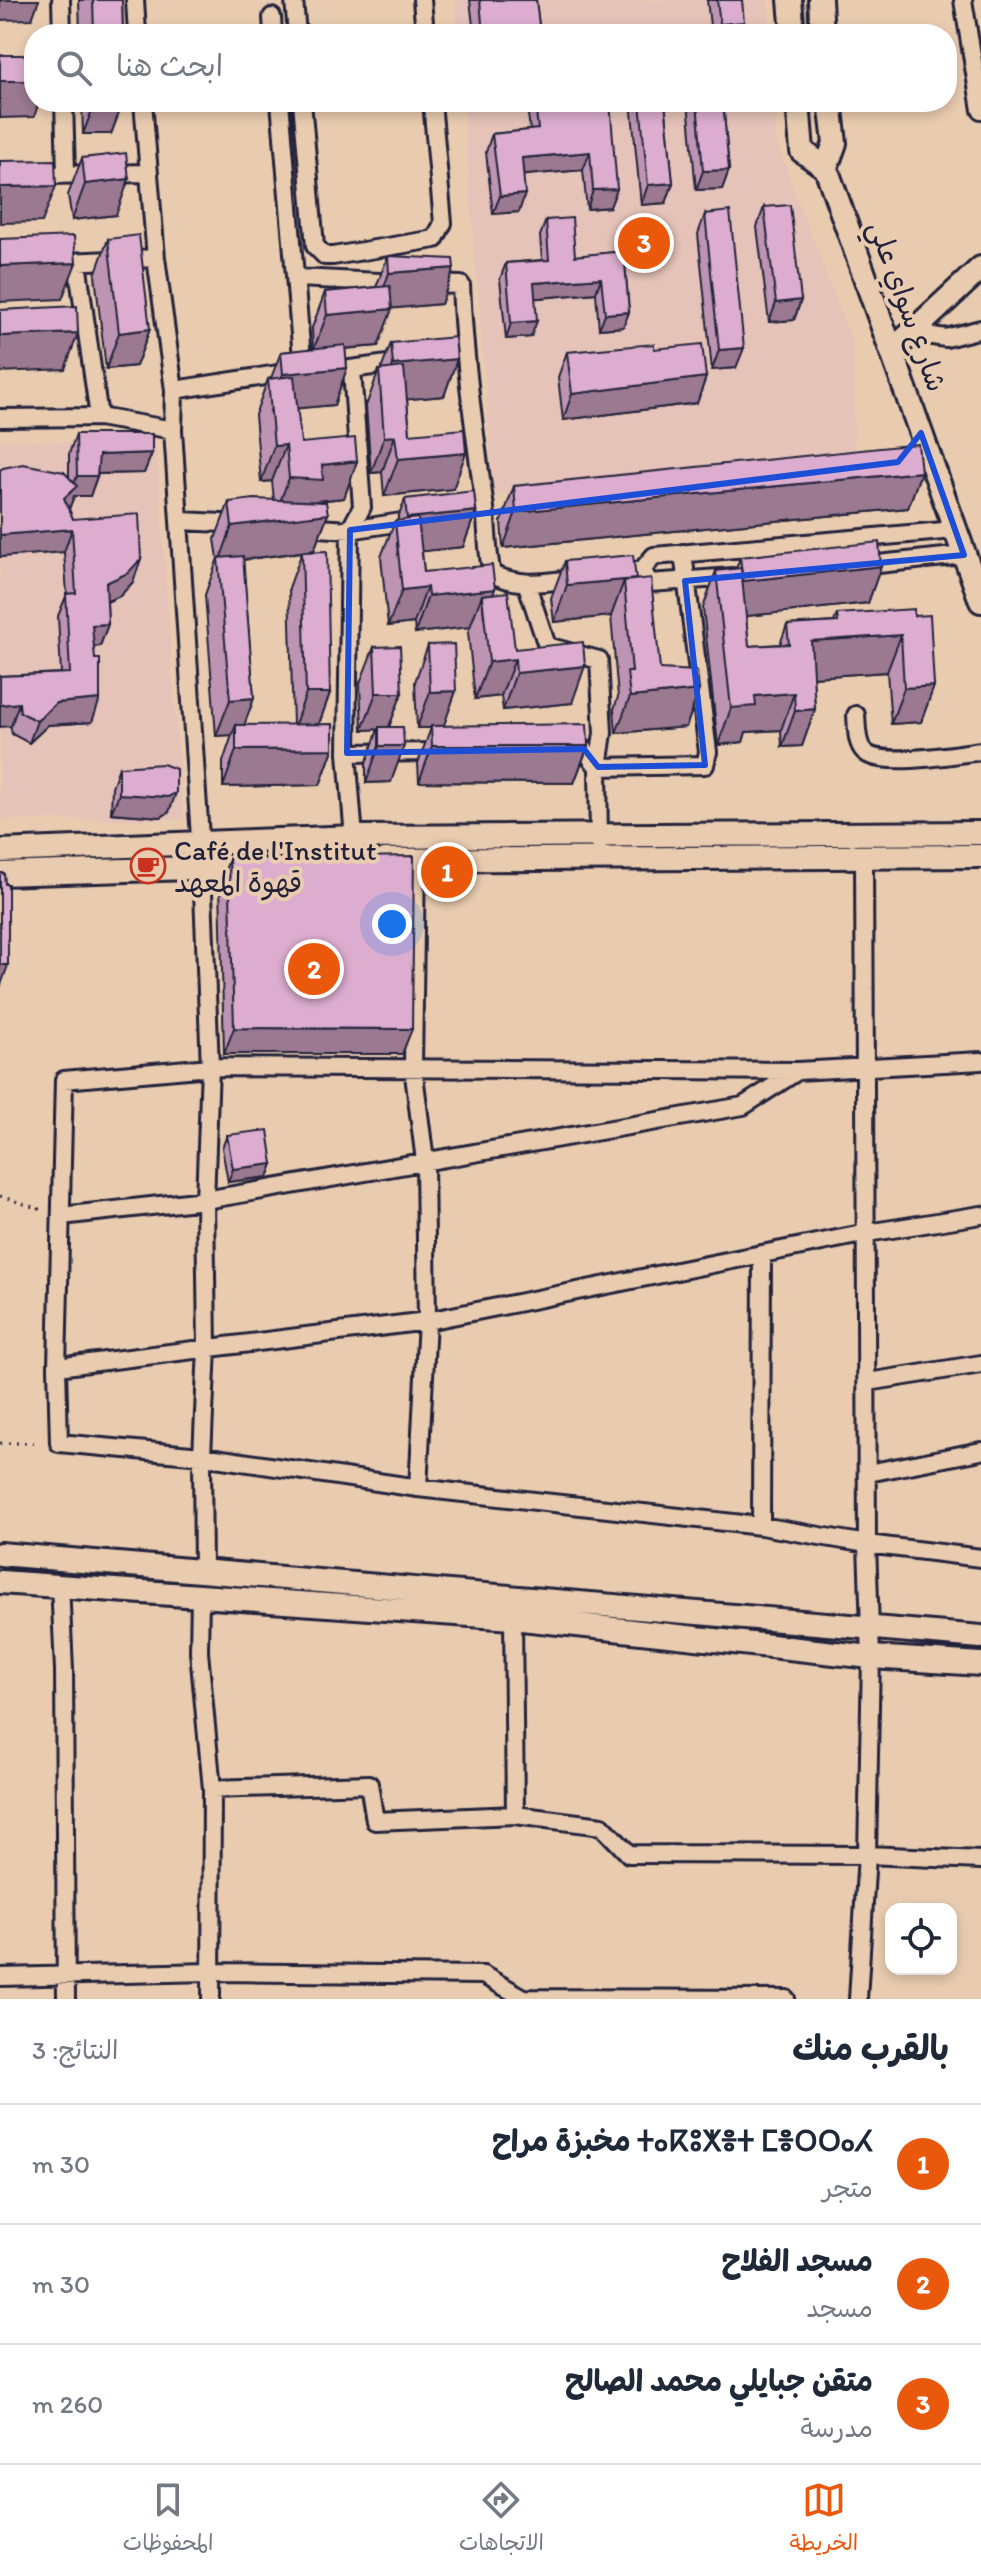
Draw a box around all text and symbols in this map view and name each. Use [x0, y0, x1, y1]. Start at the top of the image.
search box [24, 24, 957, 112]
icon: search [52, 46, 96, 90]
text: ابحث هنا [116, 47, 223, 84]
pin: 3 [618, 213, 670, 273]
street label: شارع سواي علي [854, 216, 955, 399]
place label: Café de l'Institut قهوة المعهد [174, 833, 376, 901]
pin: 1 [421, 842, 473, 902]
cafe icon: Café de l'Institut قهوة المعهد [129, 847, 167, 885]
your location [372, 904, 412, 944]
pin: 2 [288, 939, 340, 999]
map controls [885, 1903, 957, 1975]
button: locate [885, 1903, 957, 1975]
text: بالقرب منك [792, 2028, 949, 2069]
text: النتائج: 3 [32, 2034, 118, 2066]
text: ⵜⴰⴽⵓⵅⴻⵜ ⵎⴻⵔⵔⴰⵃ مخبزة مراح [492, 2122, 873, 2159]
text: 30 m [32, 2148, 90, 2180]
text: 1 [917, 2148, 929, 2180]
text: متجر [822, 2172, 873, 2204]
text: مسجد الفلاح [721, 2242, 873, 2279]
text: 30 m [32, 2268, 90, 2300]
text: 2 [916, 2268, 930, 2300]
text: مسجد [806, 2292, 873, 2324]
text: متقن جبايلي محمد الصالح [565, 2362, 873, 2399]
text: 260 m [32, 2388, 103, 2420]
text: 3 [916, 2388, 930, 2420]
text: مدرسة [801, 2412, 873, 2444]
tab: المحفوظات [123, 2478, 213, 2562]
tab: الاتجاهات [459, 2478, 544, 2562]
tab: الخريطة [790, 2478, 858, 2562]

